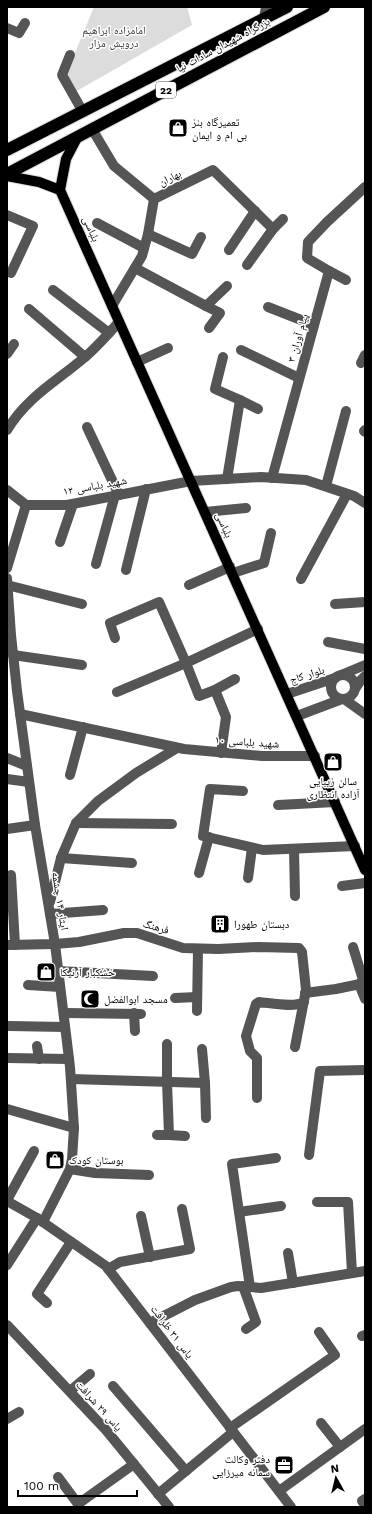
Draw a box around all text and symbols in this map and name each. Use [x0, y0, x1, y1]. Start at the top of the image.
street label: بزرگراه شهیدان سادات نیا [174, 15, 272, 75]
park label: امامزاده ابراهیم درویش مزار [82, 24, 146, 50]
road number: 22 [156, 82, 176, 98]
place label: تعمیرگاه بنز بی ام و ایمان [191, 116, 247, 142]
shop icon: تعمیرگاه بنز بی ام و ایمان [167, 117, 189, 139]
street label: بهاران [157, 167, 183, 189]
street label: بلباسی [80, 214, 102, 244]
street label: پیام آوران ۳ [285, 312, 311, 364]
street label: شهید بلباسی ١٢ [62, 474, 128, 498]
street label: بلباسی [213, 510, 235, 540]
street label: بلوار کاج [288, 663, 326, 687]
street label: شهید بلباسی ١٠ [214, 733, 280, 751]
shop icon: سالن زیبایی آزاده انتظاری [322, 751, 344, 773]
place label: سالن زیبایی آزاده انتظاری [307, 775, 360, 801]
street label: ایثار ۱۴ چشمه [49, 871, 71, 931]
building icon: دبستان طهورا [209, 913, 231, 935]
street label: فرهنگ [142, 917, 171, 937]
place label: دبستان طهورا [234, 918, 290, 931]
shop icon: خشکبار آرنیکا [35, 961, 57, 983]
place label: خشکبار آرنیکا [60, 966, 115, 979]
mosque icon: مسجد ابوالفضل [79, 988, 101, 1010]
place label: مسجد ابوالفضل [104, 993, 168, 1006]
shop icon: بوستان کودک [44, 1149, 66, 1171]
place label: بوستان کودک [69, 1154, 124, 1167]
street label: یاس ۳۱ ظرافت [148, 1303, 196, 1362]
street label: یاس ۲۹ شرافت [73, 1378, 125, 1434]
place label: دفتر وکالت سمانه میرزایی [212, 1453, 270, 1479]
office icon: دفتر وکالت سمانه میرزایی [273, 1454, 295, 1476]
north arrow [316, 1458, 356, 1498]
text: N [330, 1462, 340, 1476]
scale bar [18, 1472, 137, 1498]
text: 100 m [24, 1479, 59, 1493]

